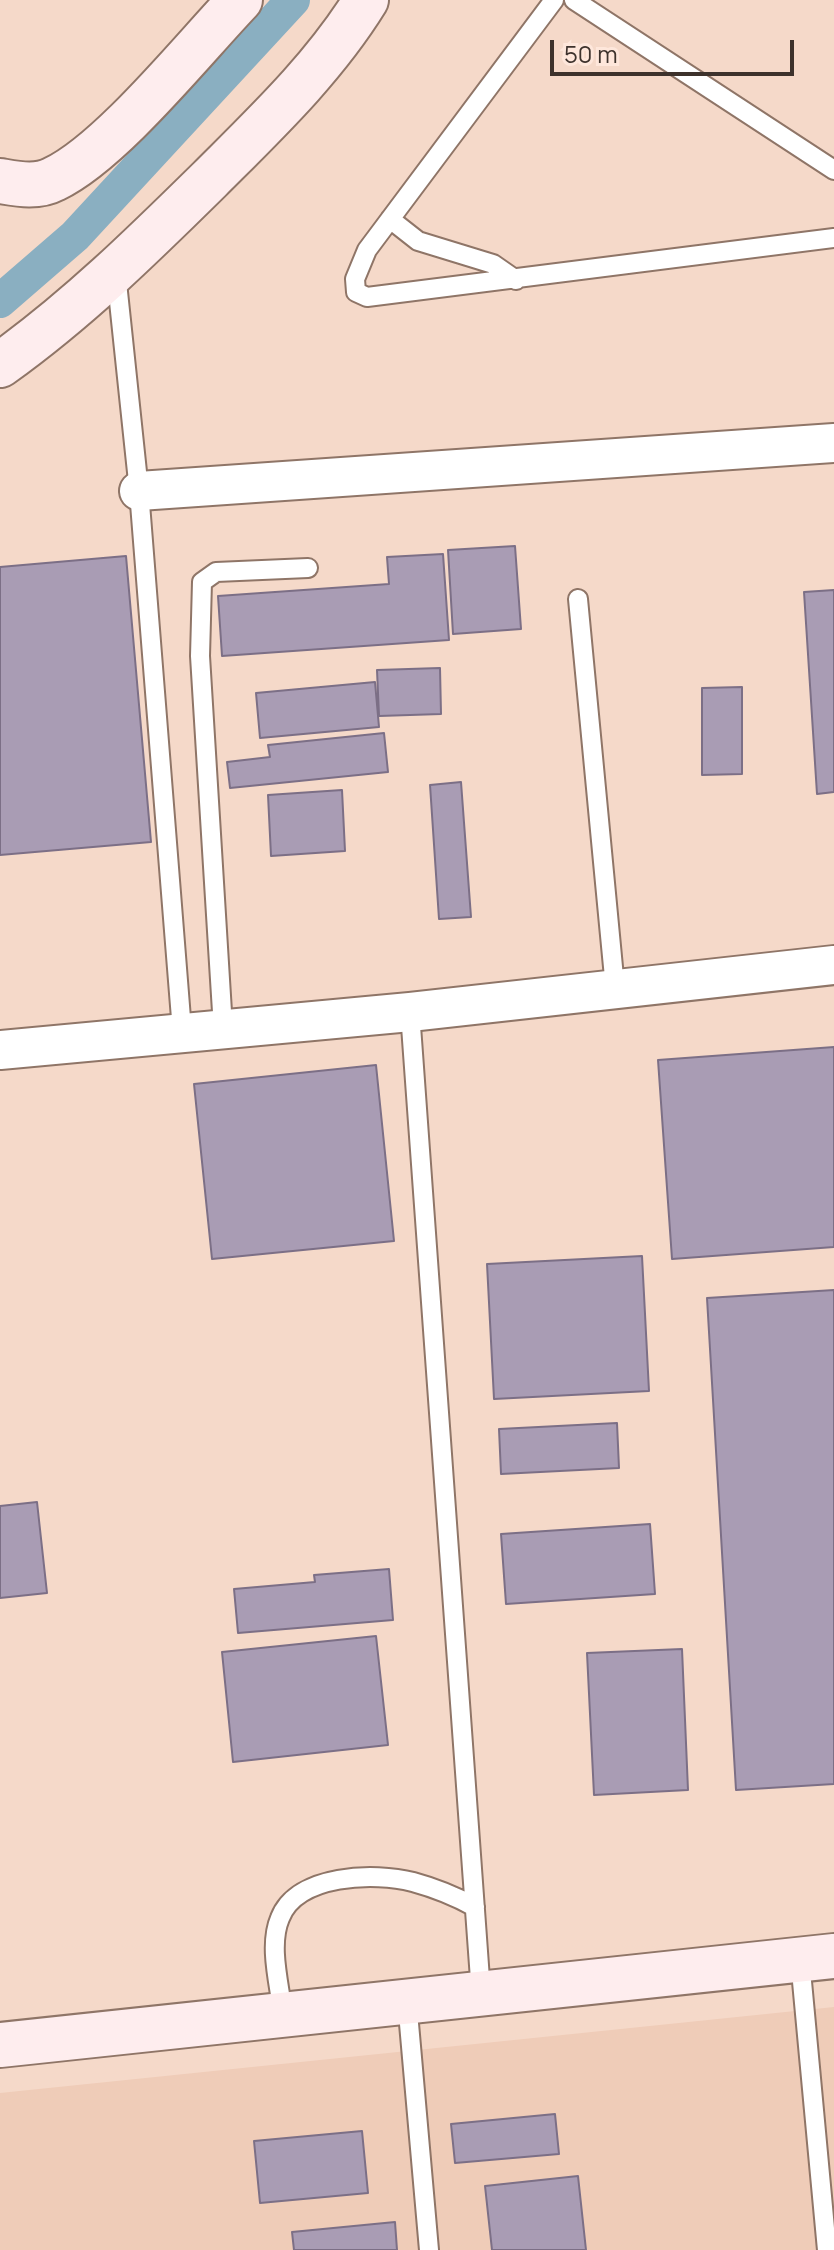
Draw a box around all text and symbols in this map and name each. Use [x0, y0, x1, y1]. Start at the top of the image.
scale bar [554, 24, 798, 74]
text: 50 m [564, 37, 618, 70]

